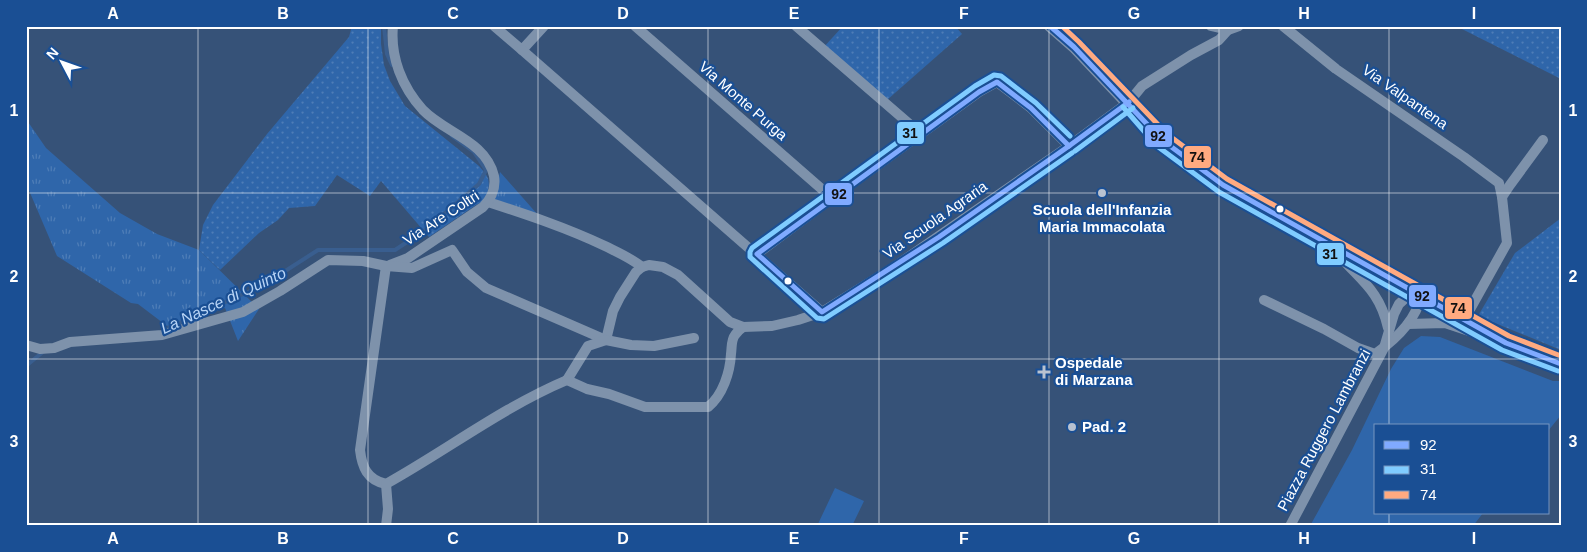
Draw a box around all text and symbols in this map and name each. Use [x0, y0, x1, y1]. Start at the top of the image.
text: A [107, 5, 119, 22]
text: B [277, 5, 289, 22]
text: C [447, 5, 459, 22]
text: D [617, 5, 629, 22]
text: E [789, 5, 800, 22]
text: F [959, 5, 969, 22]
text: G [1128, 5, 1140, 22]
text: H [1298, 5, 1310, 22]
text: I [1472, 5, 1476, 22]
north arrow [38, 38, 88, 88]
text: N [43, 44, 62, 63]
street label: Via Monte Purga [696, 58, 791, 144]
street label: Via Valpantena [1359, 61, 1452, 133]
text: 1 [10, 102, 19, 119]
text: 1 [1569, 102, 1578, 119]
line badge: 31 [896, 121, 925, 145]
line badge: 92 [1144, 124, 1173, 148]
text: 31 [902, 125, 918, 141]
text: 92 [1150, 128, 1166, 144]
line badge: 74 [1183, 145, 1212, 169]
text: 74 [1189, 149, 1205, 165]
street label: Via Scuola Agraria [879, 177, 991, 262]
line badge: 92 [824, 182, 853, 206]
text: 92 [831, 186, 847, 202]
street label: Via Are Coltri [400, 187, 482, 248]
marker: Scuola dell'Infanzia Maria Immacolata [1096, 187, 1108, 199]
place label: Scuola dell'Infanzia Maria Immacolata [1033, 201, 1172, 235]
unlabelled marker [1275, 204, 1285, 214]
line badge: 31 [1316, 242, 1345, 266]
text: 31 [1322, 246, 1338, 262]
water label: La Nasce di Quinto [158, 264, 289, 337]
text: 2 [10, 268, 19, 285]
text: 2 [1569, 268, 1578, 285]
unlabelled marker [783, 276, 793, 286]
line badge: 92 [1408, 284, 1437, 308]
text: 92 [1414, 288, 1430, 304]
line badge: 74 [1444, 296, 1473, 320]
text: 74 [1450, 300, 1466, 316]
street label: Piazza Ruggero Lambranzi [1274, 346, 1374, 514]
place label: Ospedale di Marzana [1055, 354, 1133, 388]
marker: Ospedale di Marzana [1037, 365, 1051, 379]
place label: Pad. 2 [1082, 418, 1126, 435]
marker: Pad. 2 [1066, 421, 1078, 433]
legend [1374, 424, 1550, 514]
text: 3 [10, 433, 19, 450]
text: 3 [1569, 433, 1578, 450]
text: 92 [1420, 436, 1437, 453]
text: 31 [1420, 460, 1437, 477]
text: 74 [1420, 486, 1437, 503]
text: A [107, 530, 119, 547]
text: B [277, 530, 289, 547]
text: C [447, 530, 459, 547]
text: D [617, 530, 629, 547]
text: E [789, 530, 800, 547]
text: F [959, 530, 969, 547]
text: G [1128, 530, 1140, 547]
text: H [1298, 530, 1310, 547]
text: I [1472, 530, 1476, 547]

